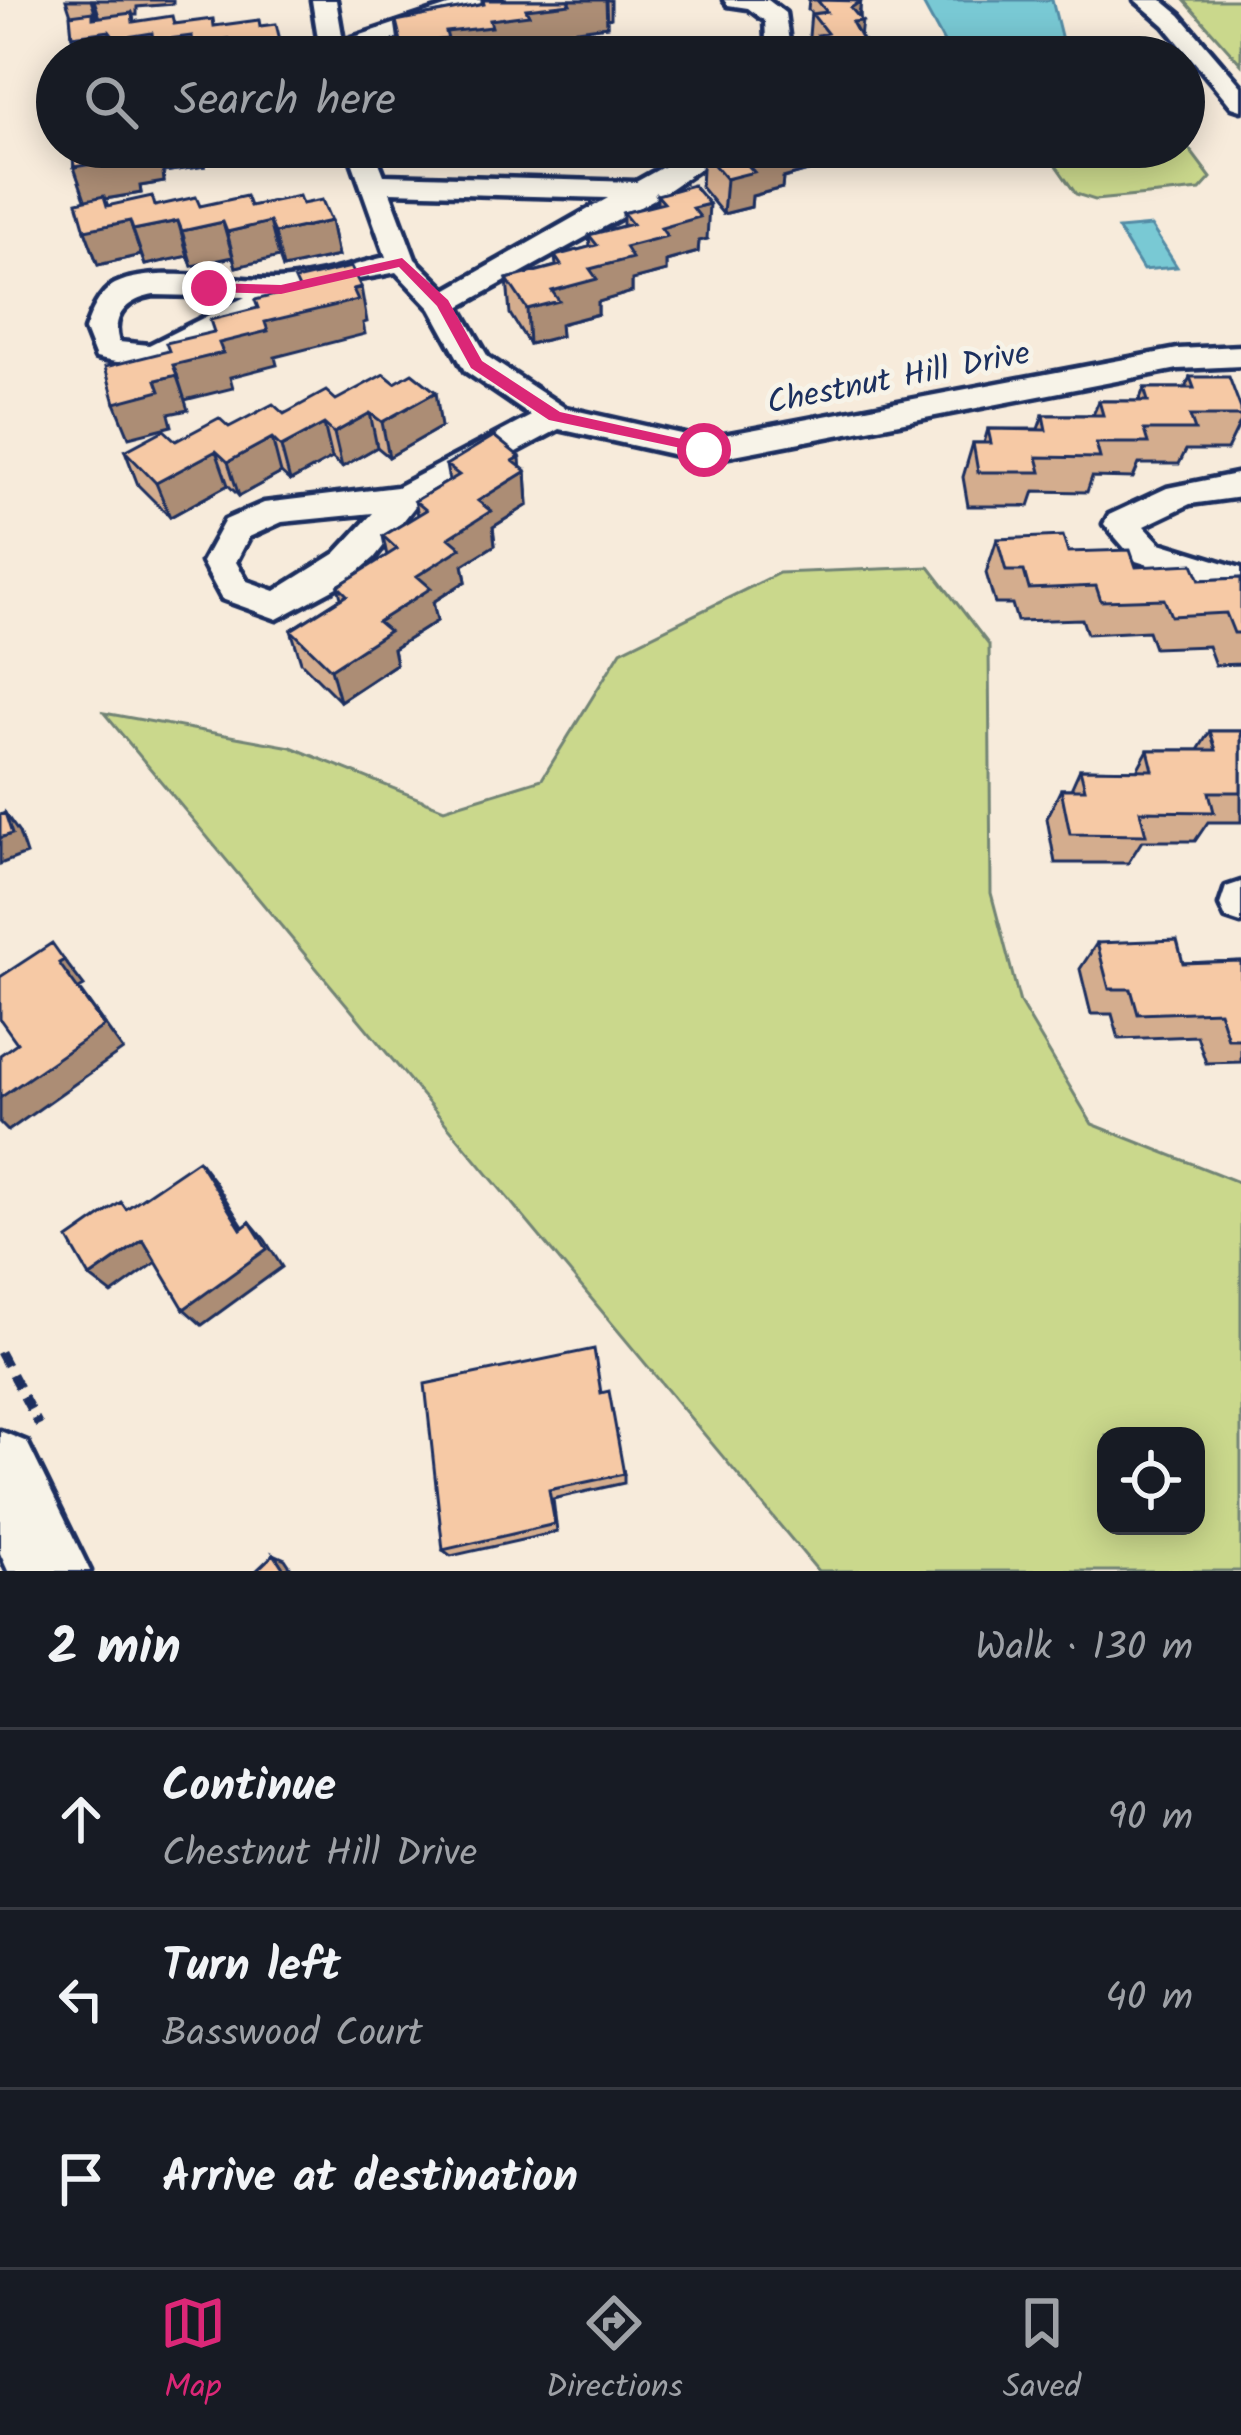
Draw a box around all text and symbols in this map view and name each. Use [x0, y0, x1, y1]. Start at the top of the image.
search box [36, 36, 1205, 168]
text: Search here [174, 66, 396, 138]
icon: search [78, 69, 144, 135]
route end [182, 261, 236, 315]
street label: Chestnut Hill Drive [763, 328, 1035, 431]
route start [677, 423, 731, 477]
map controls [1097, 1427, 1205, 1535]
button: locate [1097, 1427, 1205, 1535]
text: 2 min [48, 1609, 181, 1690]
text: Walk · 130 m [975, 1618, 1193, 1680]
text: Continue [162, 1752, 336, 1824]
icon: ahead [48, 1786, 114, 1852]
text: 90 m [1108, 1788, 1193, 1850]
text: Chestnut Hill Drive [162, 1824, 477, 1886]
text: Turn left [162, 1932, 341, 2004]
icon: left [48, 1966, 114, 2032]
text: 40 m [1105, 1968, 1193, 2030]
text: Basswood Court [162, 2004, 423, 2066]
text: Arrive at destination [162, 2143, 578, 2215]
icon: arrive [48, 2146, 114, 2212]
tab: Map [160, 2290, 226, 2415]
tab: Directions [546, 2290, 683, 2415]
tab: Saved [1003, 2290, 1081, 2415]

